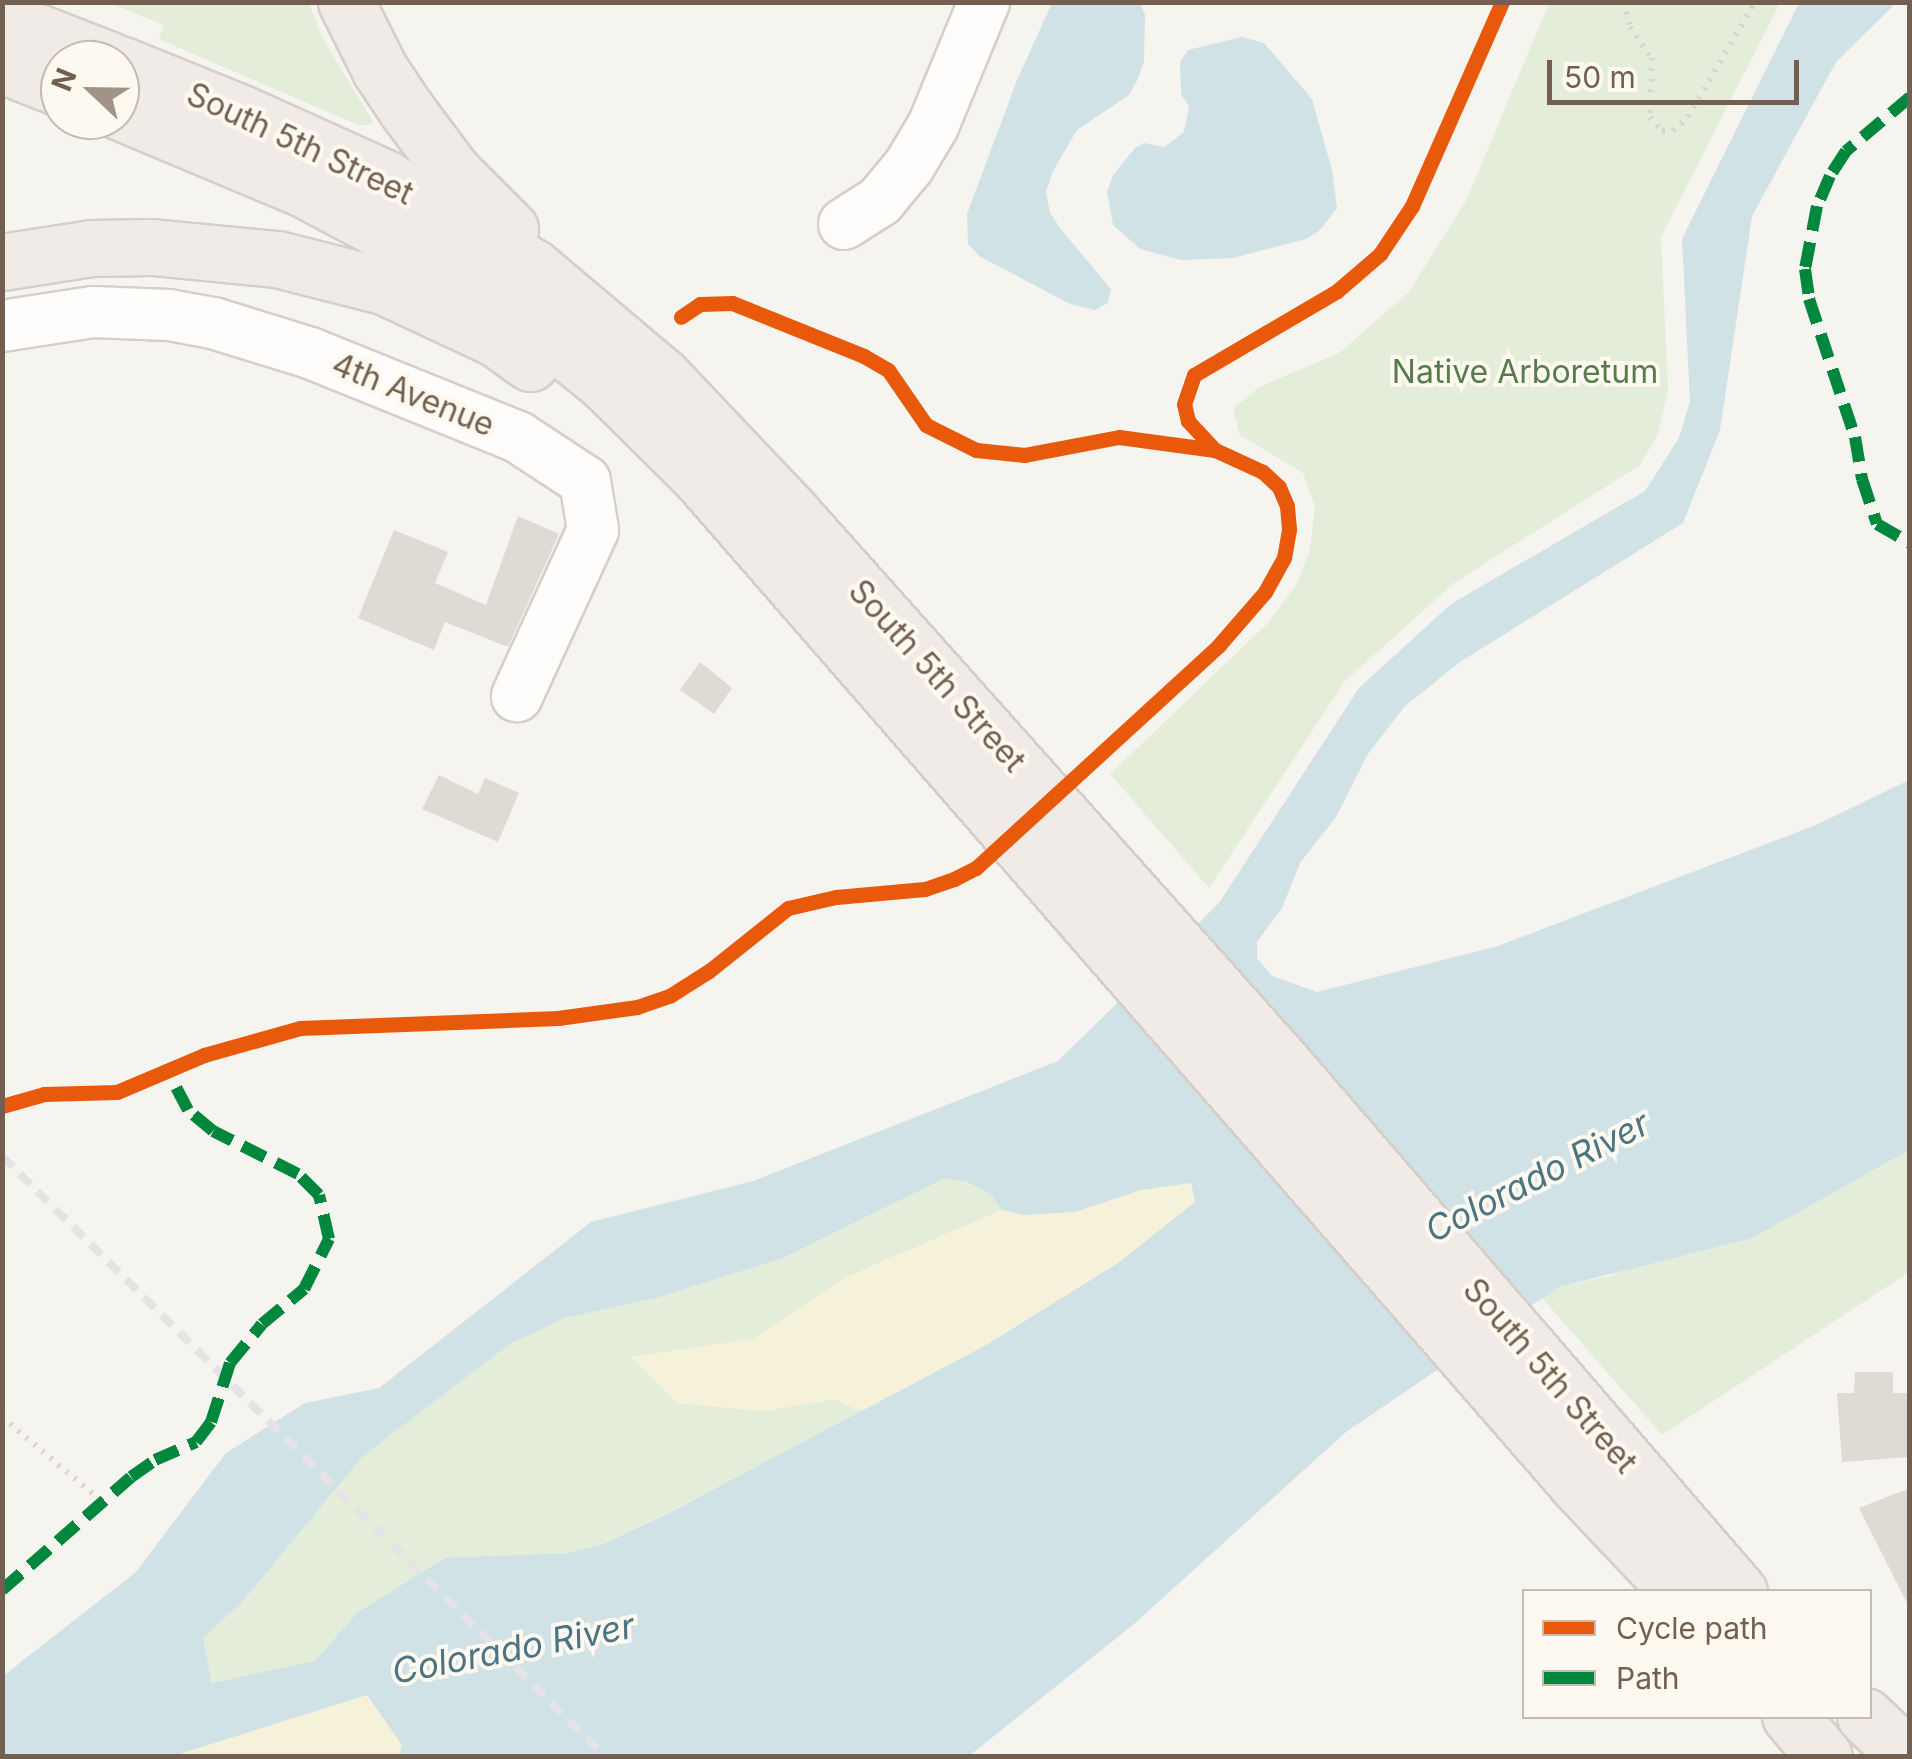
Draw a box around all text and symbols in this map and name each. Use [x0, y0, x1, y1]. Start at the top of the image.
north arrow [40, 40, 140, 140]
scale bar [1552, 40, 1804, 102]
text: 50 m [1564, 59, 1636, 95]
text: N [44, 63, 84, 96]
street label: South 5th Street [181, 75, 419, 213]
street label: 4th Avenue [326, 345, 500, 445]
park label: Native Arboretum [1392, 353, 1658, 391]
street label: South 5th Street [841, 572, 1033, 780]
water label: Colorado River [1418, 1102, 1656, 1250]
street label: South 5th Street [1455, 1271, 1645, 1481]
legend [1522, 1589, 1872, 1719]
water label: Colorado River [388, 1604, 638, 1692]
text: Cycle path [1616, 1610, 1768, 1646]
text: Path [1616, 1660, 1680, 1696]

